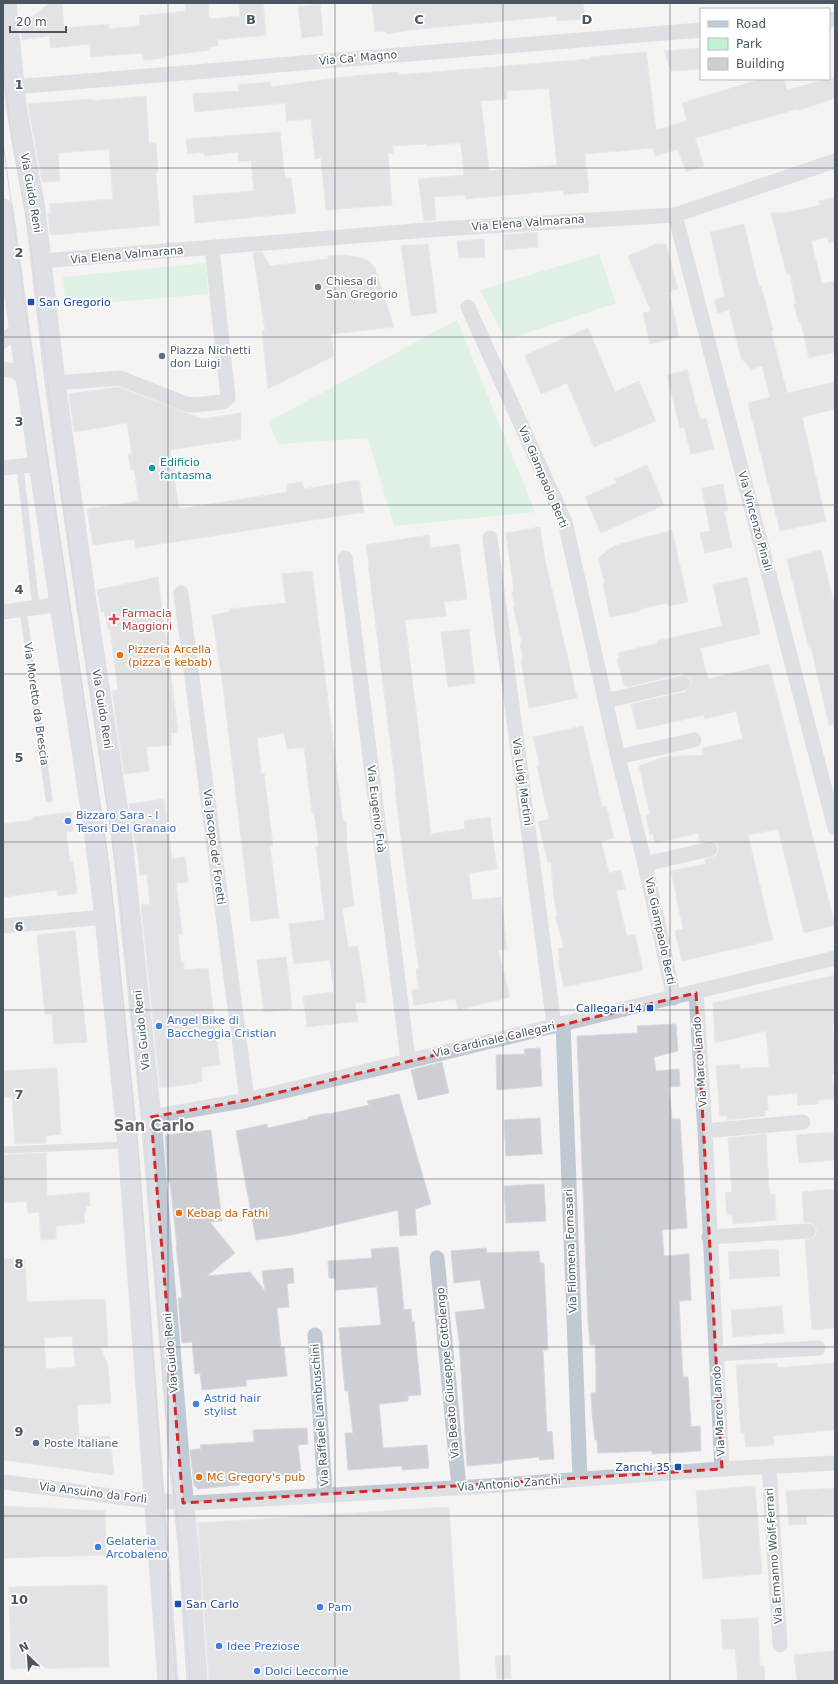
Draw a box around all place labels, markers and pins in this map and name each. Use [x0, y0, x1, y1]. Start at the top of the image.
place label: Chiesa di San Gregorio [326, 275, 398, 301]
marker: Chiesa di San Gregorio [313, 282, 323, 292]
place label: San Gregorio [39, 296, 111, 309]
marker: San Gregorio [26, 297, 36, 307]
place label: Piazza Nichetti don Luigi [170, 344, 251, 370]
marker: Piazza Nichetti don Luigi [157, 351, 167, 361]
place label: Edificio fantasma [160, 456, 212, 482]
marker: Edificio fantasma [147, 463, 157, 473]
place label: Farmacia Maggioni [122, 607, 172, 633]
marker: Farmacia Maggioni [109, 614, 119, 624]
place label: Pizzeria Arcella (pizza e kebab) [128, 643, 212, 669]
marker: Pizzeria Arcella (pizza e kebab) [115, 650, 125, 660]
place label: Bizzaro Sara - I Tesori Del Granaio [75, 809, 177, 835]
marker: Bizzaro Sara - I Tesori Del Granaio [63, 816, 73, 826]
place label: Callegari 14 [576, 1002, 642, 1015]
marker: Callegari 14 [645, 1003, 655, 1013]
place label: Angel Bike di Baccheggia Cristian [167, 1014, 276, 1040]
marker: Angel Bike di Baccheggia Cristian [154, 1021, 164, 1031]
place label: Kebap da Fathi [187, 1207, 268, 1220]
marker: Kebap da Fathi [174, 1208, 184, 1218]
place label: Astrid hair stylist [204, 1392, 261, 1418]
marker: Astrid hair stylist [191, 1399, 201, 1409]
place label: Poste Italiane [44, 1437, 118, 1450]
marker: Poste Italiane [31, 1438, 41, 1448]
place label: Zanchi 35 [615, 1461, 670, 1474]
marker: Zanchi 35 [673, 1462, 683, 1472]
place label: MC Gregory's pub [207, 1471, 305, 1484]
marker: MC Gregory's pub [194, 1472, 204, 1482]
place label: Gelateria Arcobaleno [106, 1535, 168, 1561]
marker: Gelateria Arcobaleno [93, 1542, 103, 1552]
place label: San Carlo [186, 1598, 239, 1611]
marker: San Carlo [173, 1599, 183, 1609]
place label: Pam [328, 1601, 352, 1614]
marker: Pam [315, 1602, 325, 1612]
place label: Idee Preziose [227, 1640, 300, 1653]
marker: Idee Preziose [214, 1641, 224, 1651]
place label: Dolci Leccornie [265, 1665, 349, 1678]
marker: Dolci Leccornie [252, 1666, 262, 1676]

